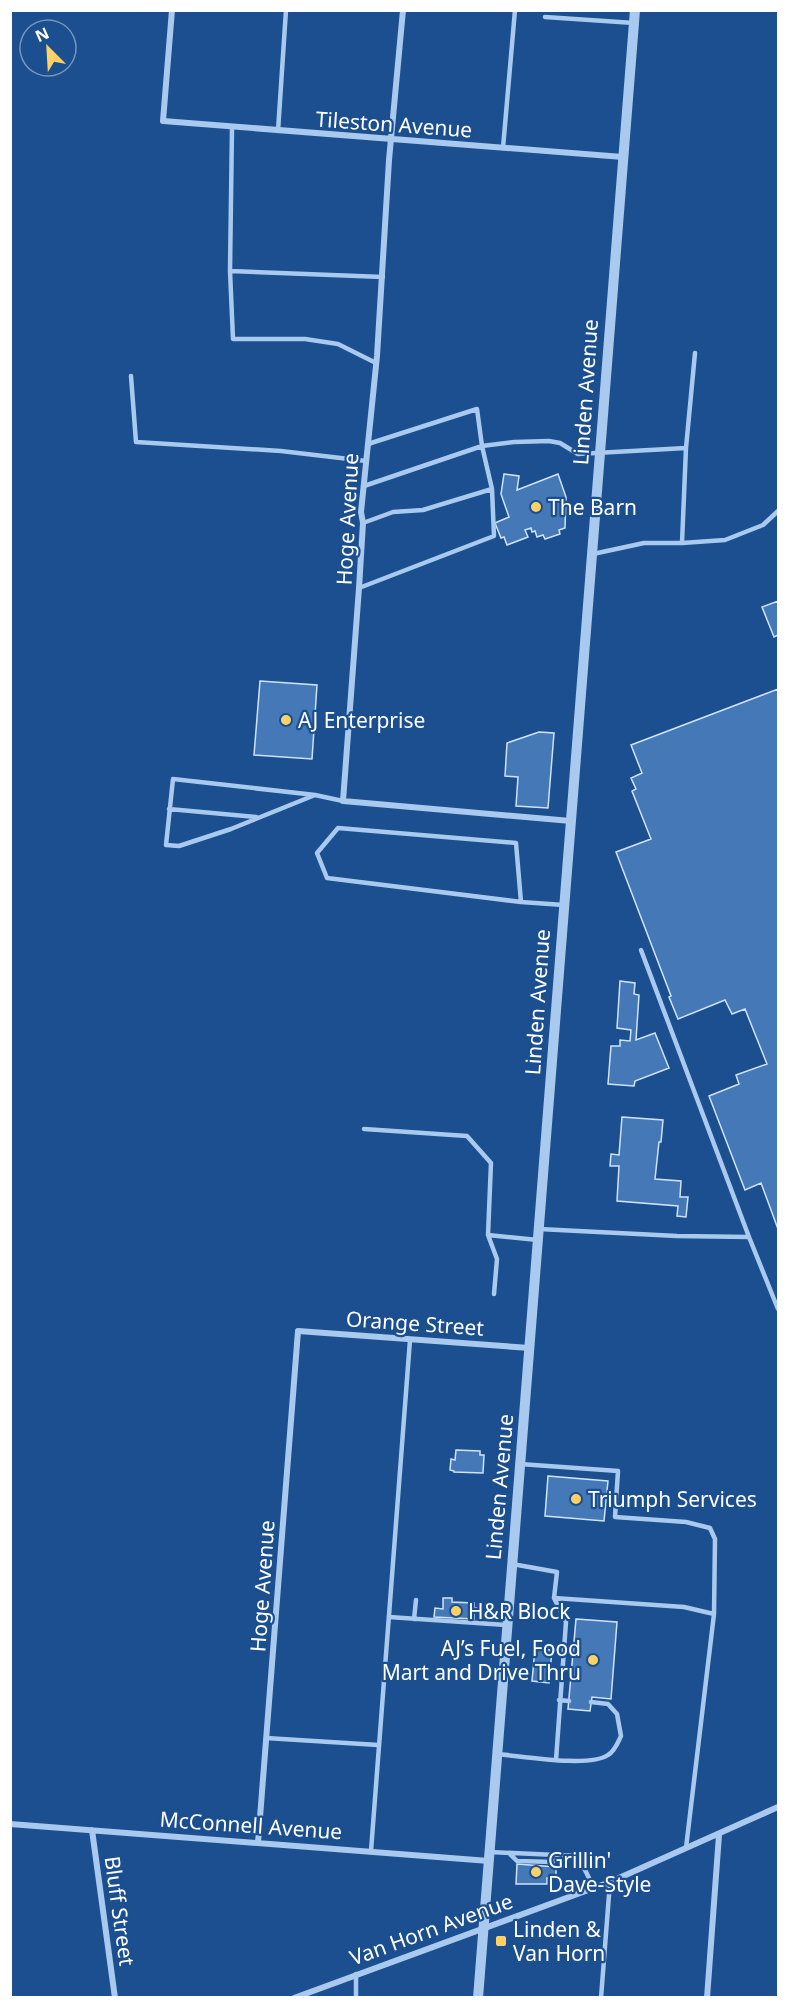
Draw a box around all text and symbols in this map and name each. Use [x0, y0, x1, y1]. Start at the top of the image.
north arrow [18, 18, 78, 78]
text: N [31, 22, 52, 47]
street label: Tileston Avenue [315, 105, 473, 143]
street label: Linden Avenue [566, 318, 604, 466]
street label: Hoge Avenue [330, 452, 364, 586]
place label: The Barn [548, 493, 637, 521]
marker: The Barn [529, 500, 543, 514]
place label: AJ Enterprise [298, 706, 425, 734]
marker: AJ Enterprise [279, 713, 293, 727]
street label: Linden Avenue [518, 928, 556, 1076]
street label: Orange Street [345, 1304, 485, 1342]
street label: Linden Avenue [479, 1413, 519, 1561]
place label: Triumph Services [588, 1485, 757, 1513]
marker: Triumph Services [569, 1492, 583, 1506]
street label: Hoge Avenue [243, 1519, 281, 1653]
place label: H&R Block [468, 1597, 571, 1625]
marker: H&R Block [449, 1604, 463, 1618]
place label: AJ’s Fuel, Food Mart and Drive Thru [382, 1634, 581, 1686]
marker: AJ’s Fuel, Food Mart and Drive Thru [586, 1653, 600, 1667]
street label: McConnell Avenue [159, 1805, 343, 1845]
place label: Grillin' Dave-Style [548, 1846, 651, 1898]
street label: Bluff Street [98, 1854, 142, 1968]
marker: Grillin' Dave-Style [529, 1865, 543, 1879]
street label: Van Horn Avenue [346, 1887, 516, 1971]
place label: Linden & Van Horn [513, 1915, 605, 1967]
marker: Linden & Van Horn [494, 1934, 508, 1948]

